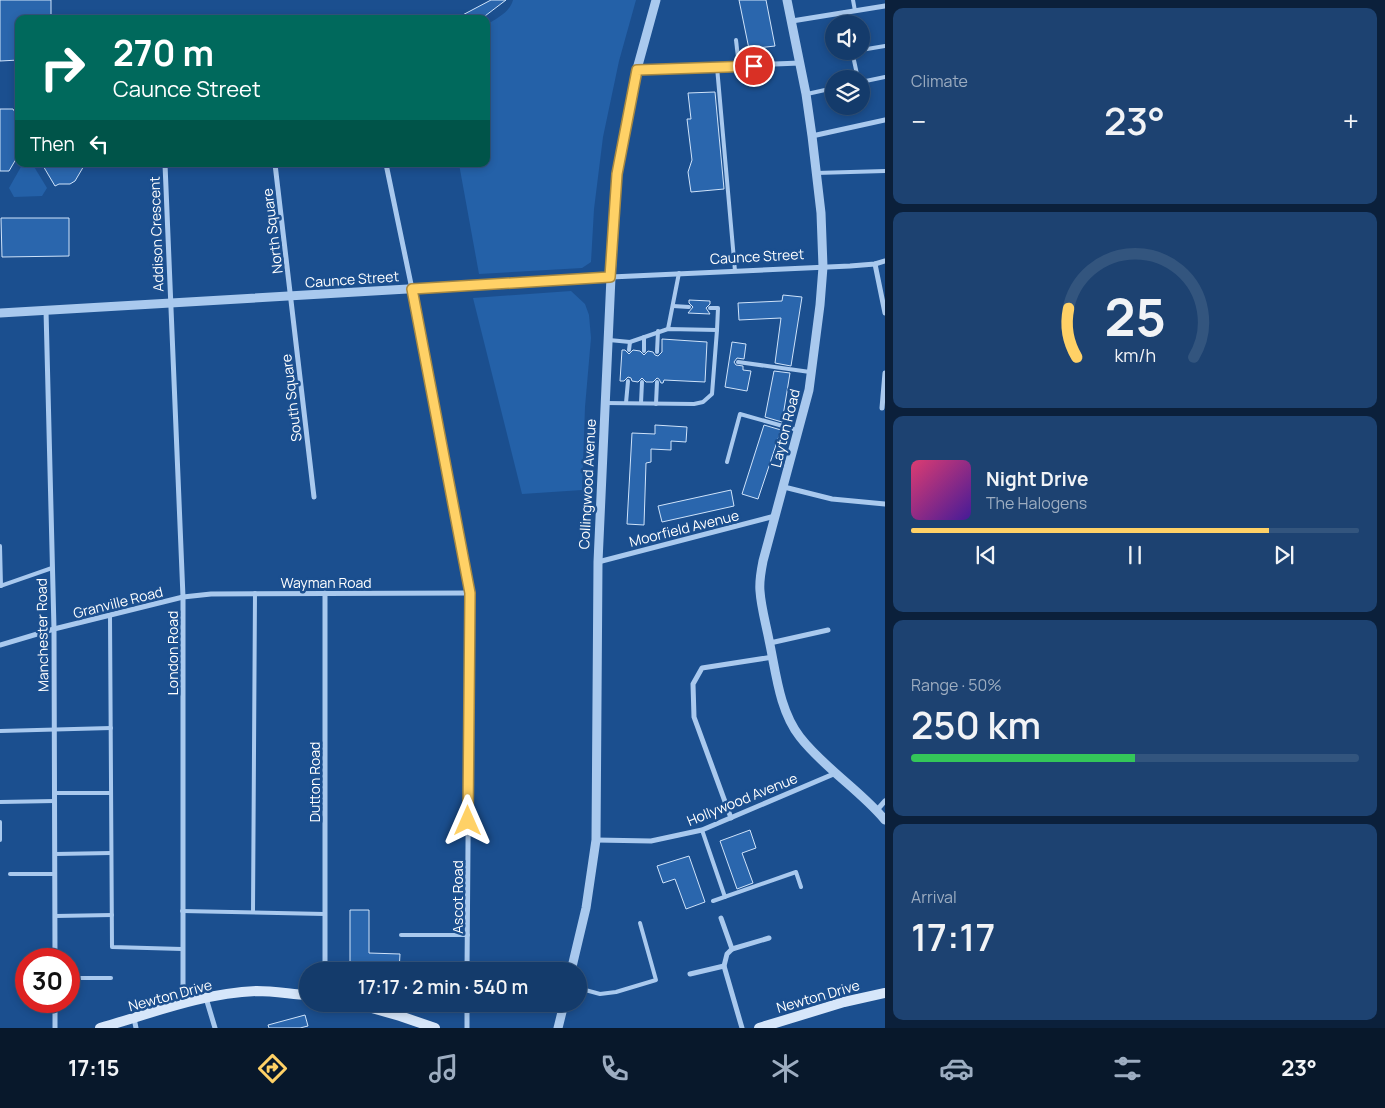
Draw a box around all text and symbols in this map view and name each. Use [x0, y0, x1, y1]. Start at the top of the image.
map controls [825, 15, 870, 115]
button: sound [825, 15, 870, 60]
text: 270 m [113, 29, 214, 77]
icon: right [30, 35, 95, 100]
pin [733, 45, 775, 87]
icon: arrive [740, 52, 768, 80]
button: layers [825, 70, 870, 115]
text: Climate [911, 70, 968, 92]
text: Caunce Street [113, 74, 261, 104]
text: 23° [1104, 94, 1165, 146]
text: − [911, 102, 926, 140]
text: + [1343, 102, 1359, 140]
icon: left [85, 130, 113, 158]
text: Then [30, 131, 75, 157]
street label: Addison Crescent [144, 176, 168, 292]
street label: North Square [257, 187, 287, 275]
street label: Caunce Street [710, 244, 805, 268]
street label: Caunce Street [304, 266, 400, 292]
text: 25 [1104, 281, 1166, 352]
text: km/h [1114, 343, 1156, 367]
street label: South Square [276, 353, 306, 443]
street label: Layton Road [766, 387, 804, 469]
street label: Collingwood Avenue [574, 418, 600, 550]
text: Night Drive [986, 466, 1088, 492]
text: The Halogens [986, 492, 1087, 514]
street label: Moorfield Avenue [627, 505, 741, 551]
icon: previous [972, 541, 1000, 569]
icon: pause [1121, 541, 1149, 569]
icon: next [1270, 541, 1298, 569]
street label: Wayman Road [280, 573, 372, 592]
street label: Manchester Road [32, 578, 52, 692]
street label: Granville Road [71, 582, 165, 622]
street label: London Road [163, 611, 182, 695]
text: Range · 50% [911, 674, 1002, 696]
text: 250 km [911, 698, 1041, 750]
street label: Dutton Road [305, 742, 324, 822]
street label: Hollywood Avenue [684, 768, 800, 830]
position arrow [441, 794, 493, 846]
street label: Ascot Road [448, 860, 467, 934]
text: Arrival [911, 886, 957, 908]
text: 17:17 [911, 910, 995, 962]
speed limit sign: 30 [15, 948, 80, 1013]
text: 17:17 · 2 min · 540 m [358, 974, 528, 1000]
street label: Newton Drive [126, 975, 214, 1015]
street label: Newton Drive [774, 975, 862, 1017]
icon: directions [255, 1051, 290, 1086]
icon: music [426, 1051, 461, 1086]
icon: phone [597, 1051, 632, 1086]
icon: climate [768, 1051, 803, 1086]
icon: car [939, 1051, 974, 1086]
icon: filters [1110, 1051, 1145, 1086]
text: 17:15 [68, 1053, 119, 1083]
text: 23° [1281, 1053, 1317, 1083]

